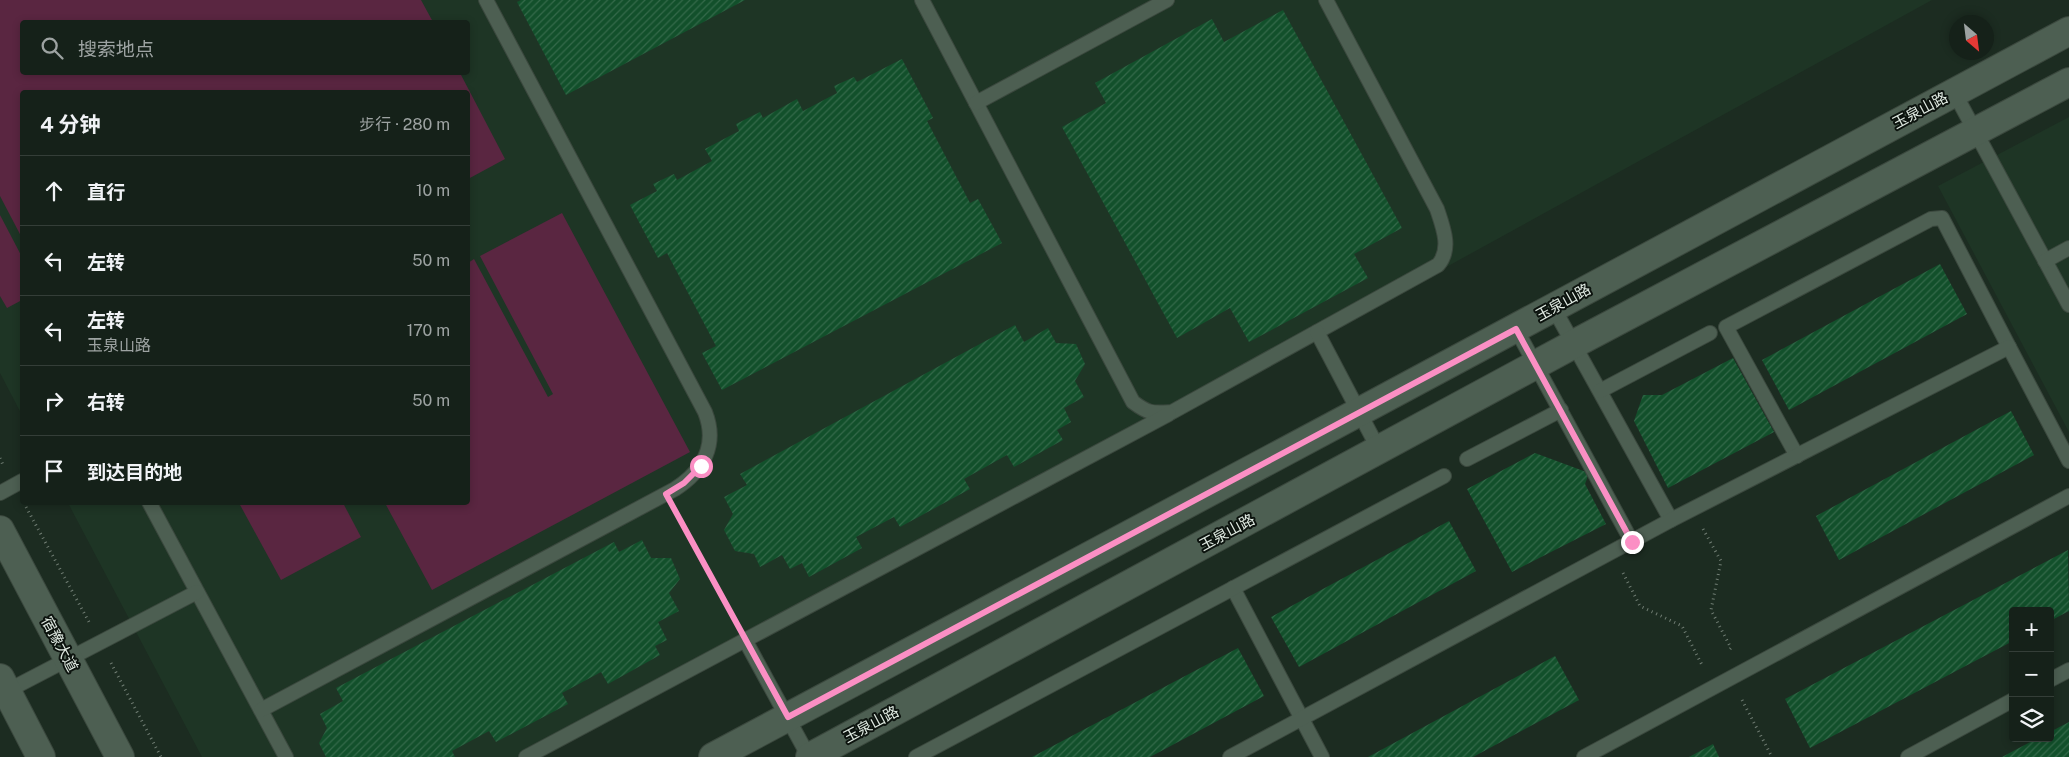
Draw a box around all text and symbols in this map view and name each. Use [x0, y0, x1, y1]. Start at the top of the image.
north arrow [1949, 15, 1994, 60]
search box [20, 20, 470, 75]
icon: search [38, 34, 66, 62]
text: 搜索地点 [78, 38, 154, 60]
street label: 玉泉山路 [1890, 88, 1950, 132]
text: 4 分钟 [40, 112, 101, 137]
text: 步行 · 280 m [359, 115, 450, 134]
icon: ahead [40, 177, 68, 205]
text: 直行 [87, 181, 125, 203]
text: 10 m [416, 181, 450, 200]
icon: left [40, 247, 68, 275]
text: 左转 [87, 251, 125, 273]
text: 50 m [412, 251, 450, 270]
street label: 玉泉山路 [1533, 280, 1593, 324]
text: 左转 [87, 309, 125, 331]
icon: left [40, 317, 68, 345]
text: 170 m [407, 321, 450, 340]
text: 玉泉山路 [87, 336, 151, 355]
icon: right [40, 387, 68, 415]
text: 右转 [87, 391, 125, 413]
text: 50 m [412, 391, 450, 410]
route start [690, 455, 713, 478]
icon: arrive [40, 457, 68, 485]
text: 到达目的地 [87, 461, 182, 483]
street label: 玉泉山路 [1197, 510, 1257, 554]
route end [1621, 531, 1644, 554]
map controls [2009, 607, 2054, 742]
button: + [2009, 607, 2054, 652]
street label: 宿豫大道 [38, 614, 82, 674]
button: − [2009, 652, 2054, 697]
button: layers [2009, 697, 2054, 742]
street label: 玉泉山路 [841, 702, 901, 746]

